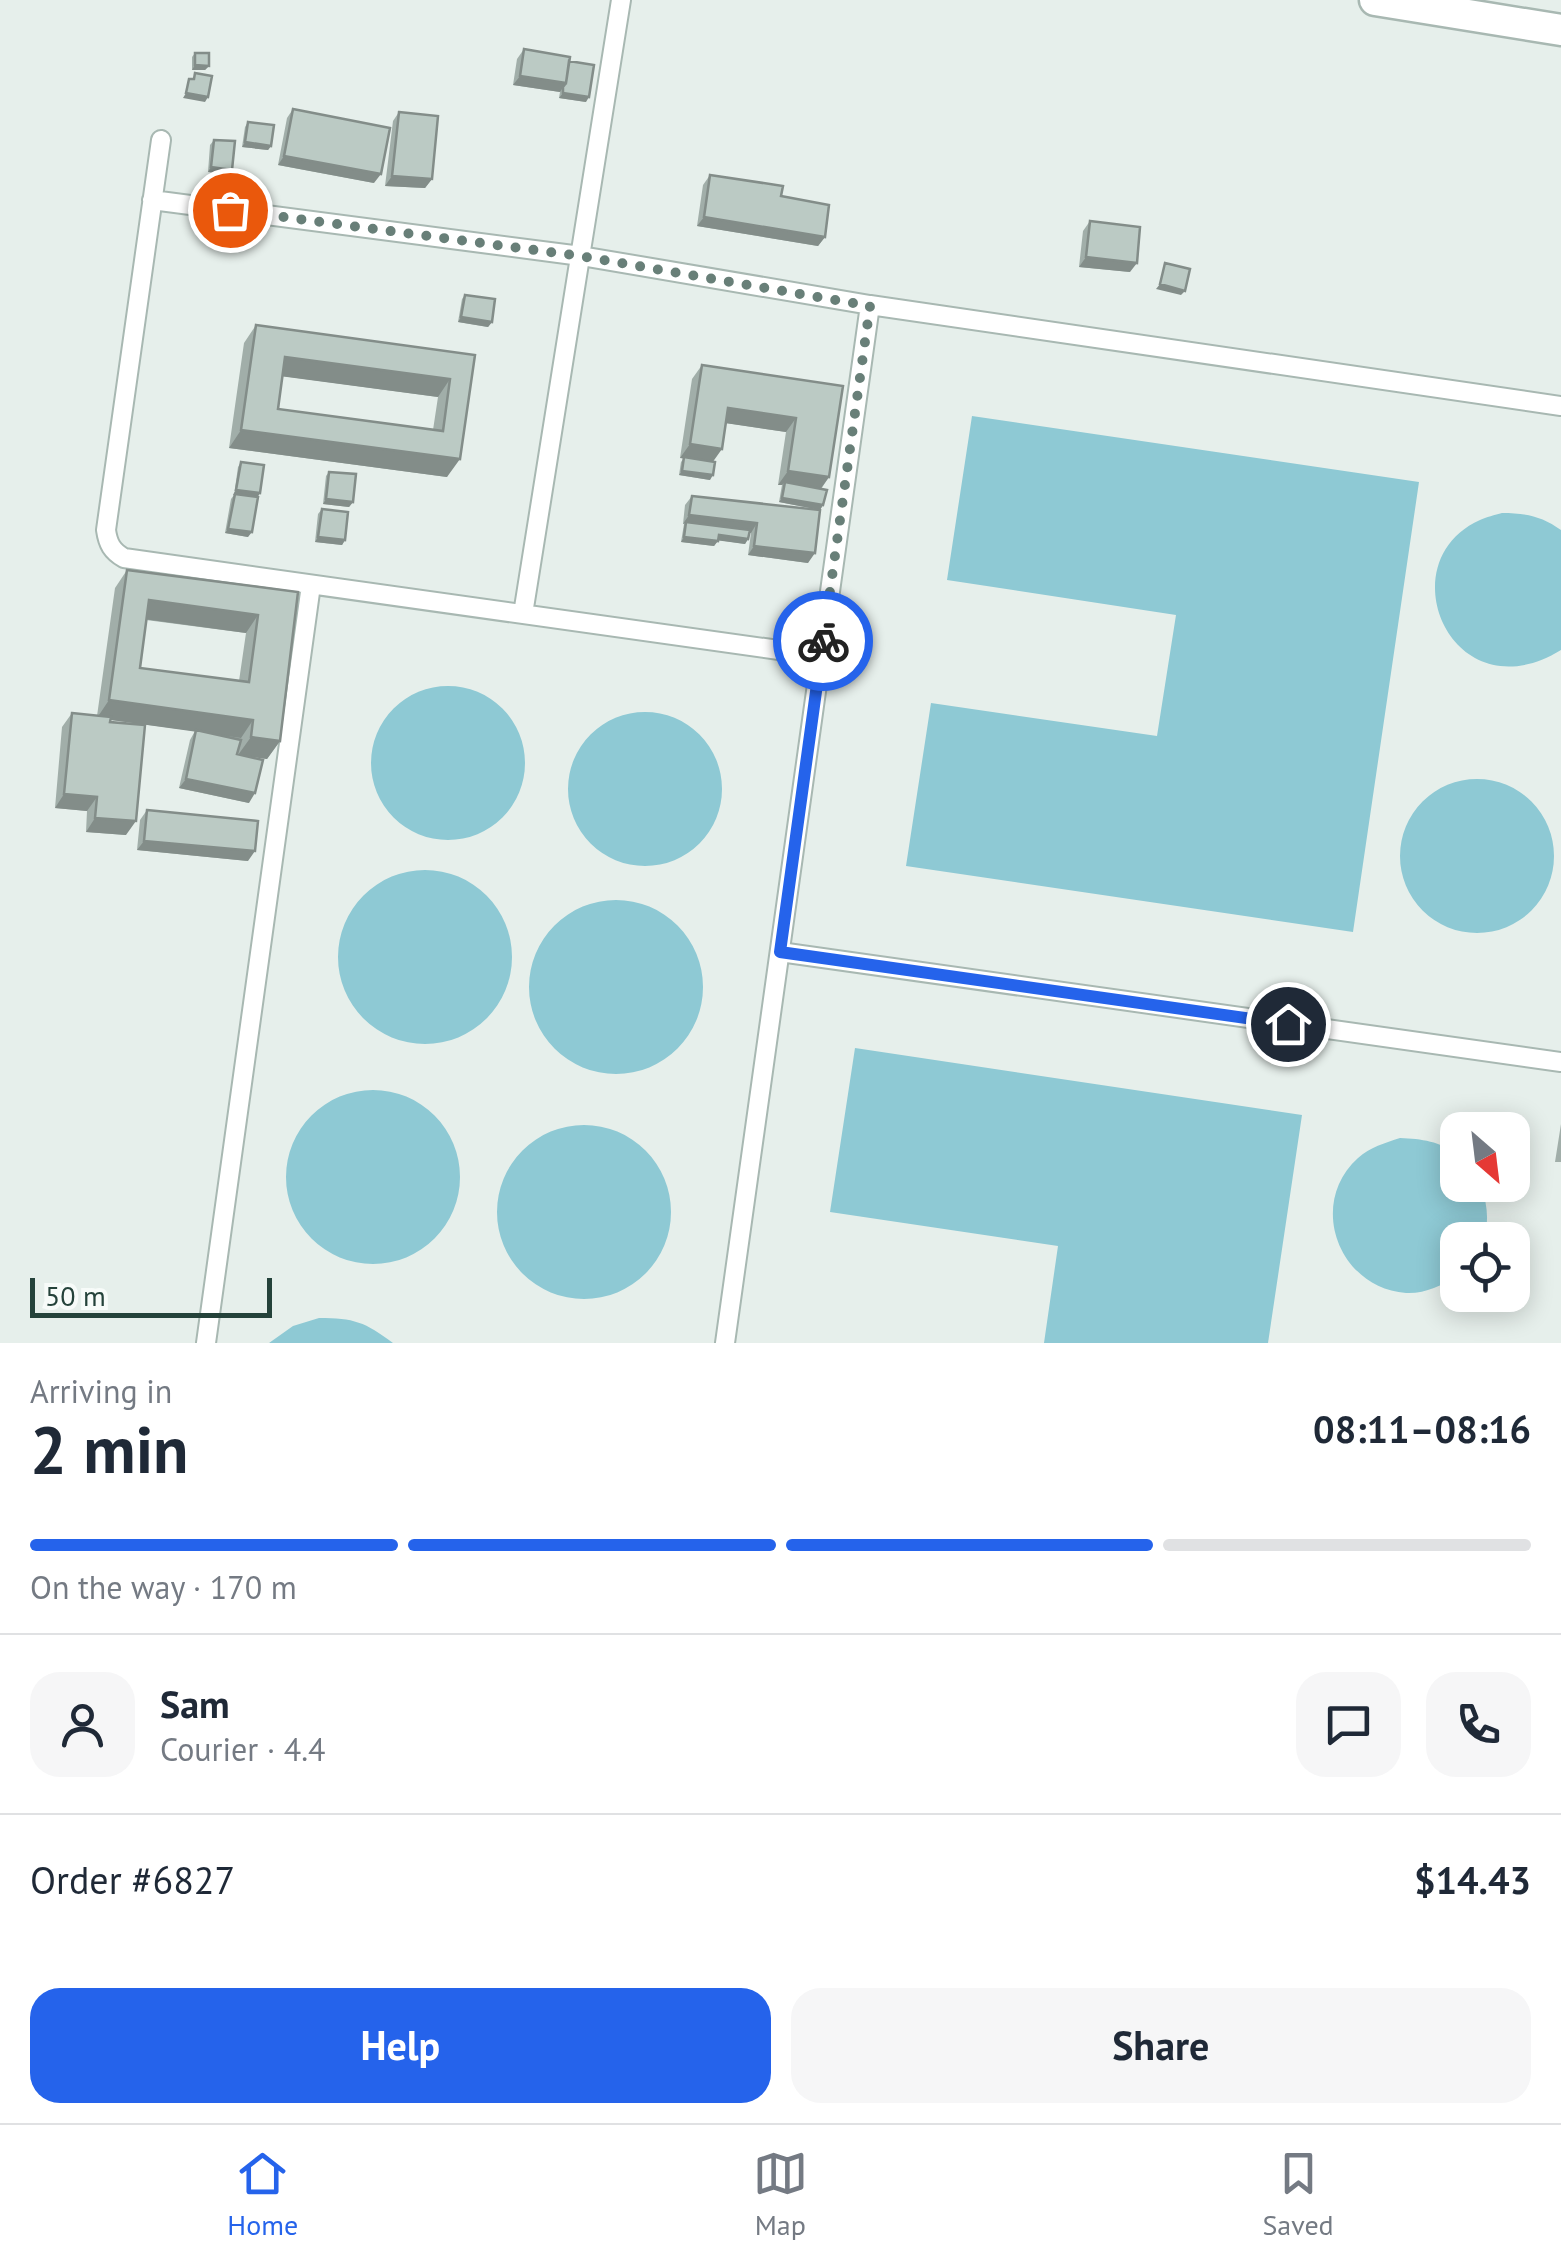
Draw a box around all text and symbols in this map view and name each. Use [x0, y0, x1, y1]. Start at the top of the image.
pin [188, 168, 273, 253]
icon: bag [203, 183, 258, 238]
courier [773, 591, 873, 691]
icon: bike [796, 614, 851, 669]
pin [1246, 982, 1331, 1067]
icon: home [1261, 997, 1316, 1052]
north arrow [1440, 1112, 1530, 1202]
map controls [1440, 1112, 1530, 1312]
button: locate [1440, 1222, 1530, 1312]
scale bar [30, 1273, 272, 1318]
text: 50 m [45, 1277, 106, 1314]
text: Arriving in [30, 1370, 172, 1412]
text: 08:11–08:16 [1313, 1404, 1531, 1453]
text: 2 min [30, 1407, 189, 1491]
text: On the way · 170 m [30, 1566, 297, 1608]
button: person [30, 1672, 135, 1777]
button: chat [1296, 1672, 1401, 1777]
button: phone [1426, 1672, 1531, 1777]
text: Sam [160, 1679, 230, 1728]
text: Courier · 4.4 [160, 1728, 326, 1770]
text: Order #6827 [30, 1855, 235, 1904]
text: $14.43 [1414, 1855, 1531, 1904]
button: Help [30, 1988, 771, 2103]
button: Share [791, 1988, 1531, 2103]
tab: Home [227, 2146, 298, 2243]
tab: Map [753, 2146, 808, 2243]
tab: Saved [1262, 2146, 1334, 2243]

